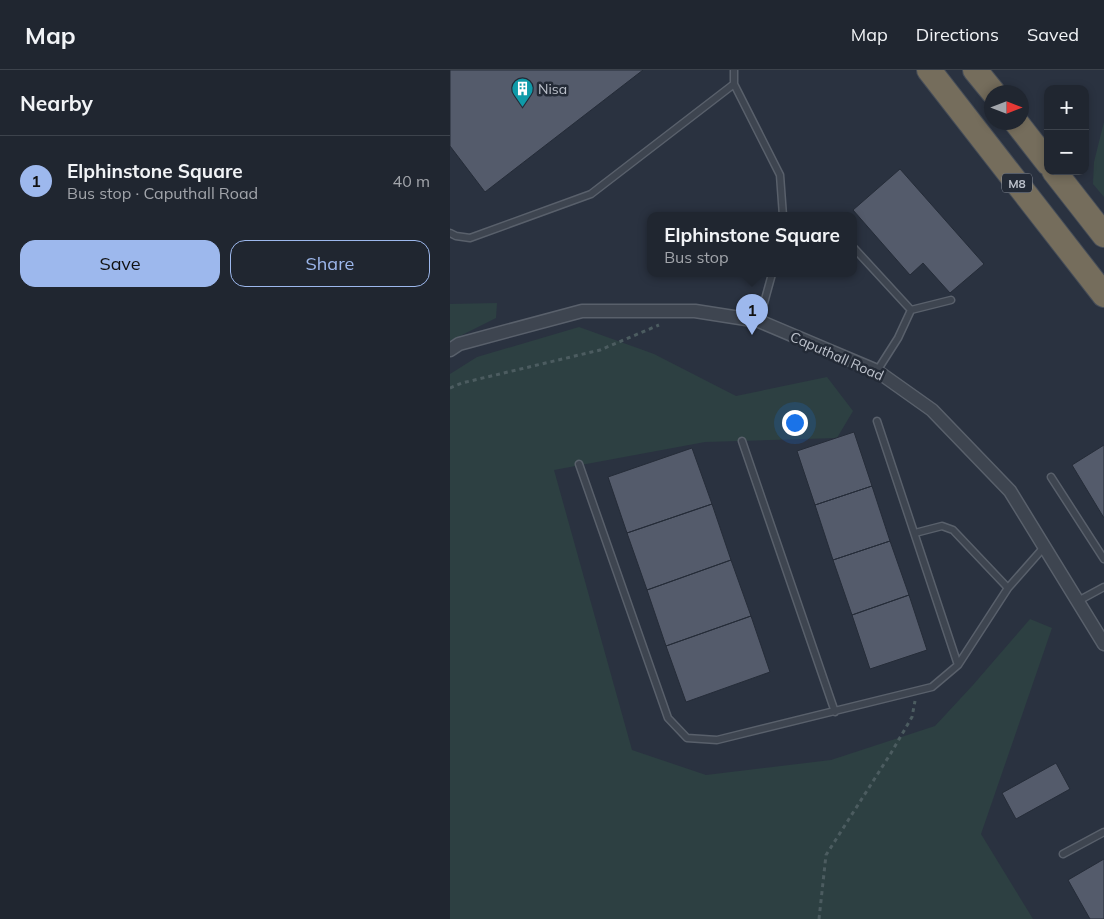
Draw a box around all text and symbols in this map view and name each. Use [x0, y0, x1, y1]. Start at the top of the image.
text: Map [25, 20, 76, 50]
text: Map [851, 23, 888, 46]
text: Directions [916, 23, 999, 46]
text: Saved [1027, 23, 1079, 46]
building icon: Nisa [510, 77, 534, 108]
place label: Nisa [538, 80, 567, 98]
north arrow [984, 85, 1029, 130]
map controls [1044, 85, 1089, 175]
button: + [1044, 85, 1089, 130]
text: Nearby [20, 90, 93, 116]
button: − [1044, 130, 1089, 175]
text: Elphinstone Square [67, 159, 243, 183]
text: 1 [31, 171, 41, 191]
text: 40 m [393, 171, 430, 191]
road number: M8 [1002, 174, 1032, 192]
text: Bus stop · Caputhall Road [67, 183, 258, 203]
popup [647, 212, 857, 277]
text: Elphinstone Square [664, 223, 840, 247]
button: Save [20, 240, 220, 287]
button: Share [230, 240, 430, 287]
text: Bus stop [664, 247, 729, 267]
pin: 1 [736, 294, 768, 335]
street label: Caputhall Road [787, 327, 887, 385]
your location [782, 410, 808, 436]

